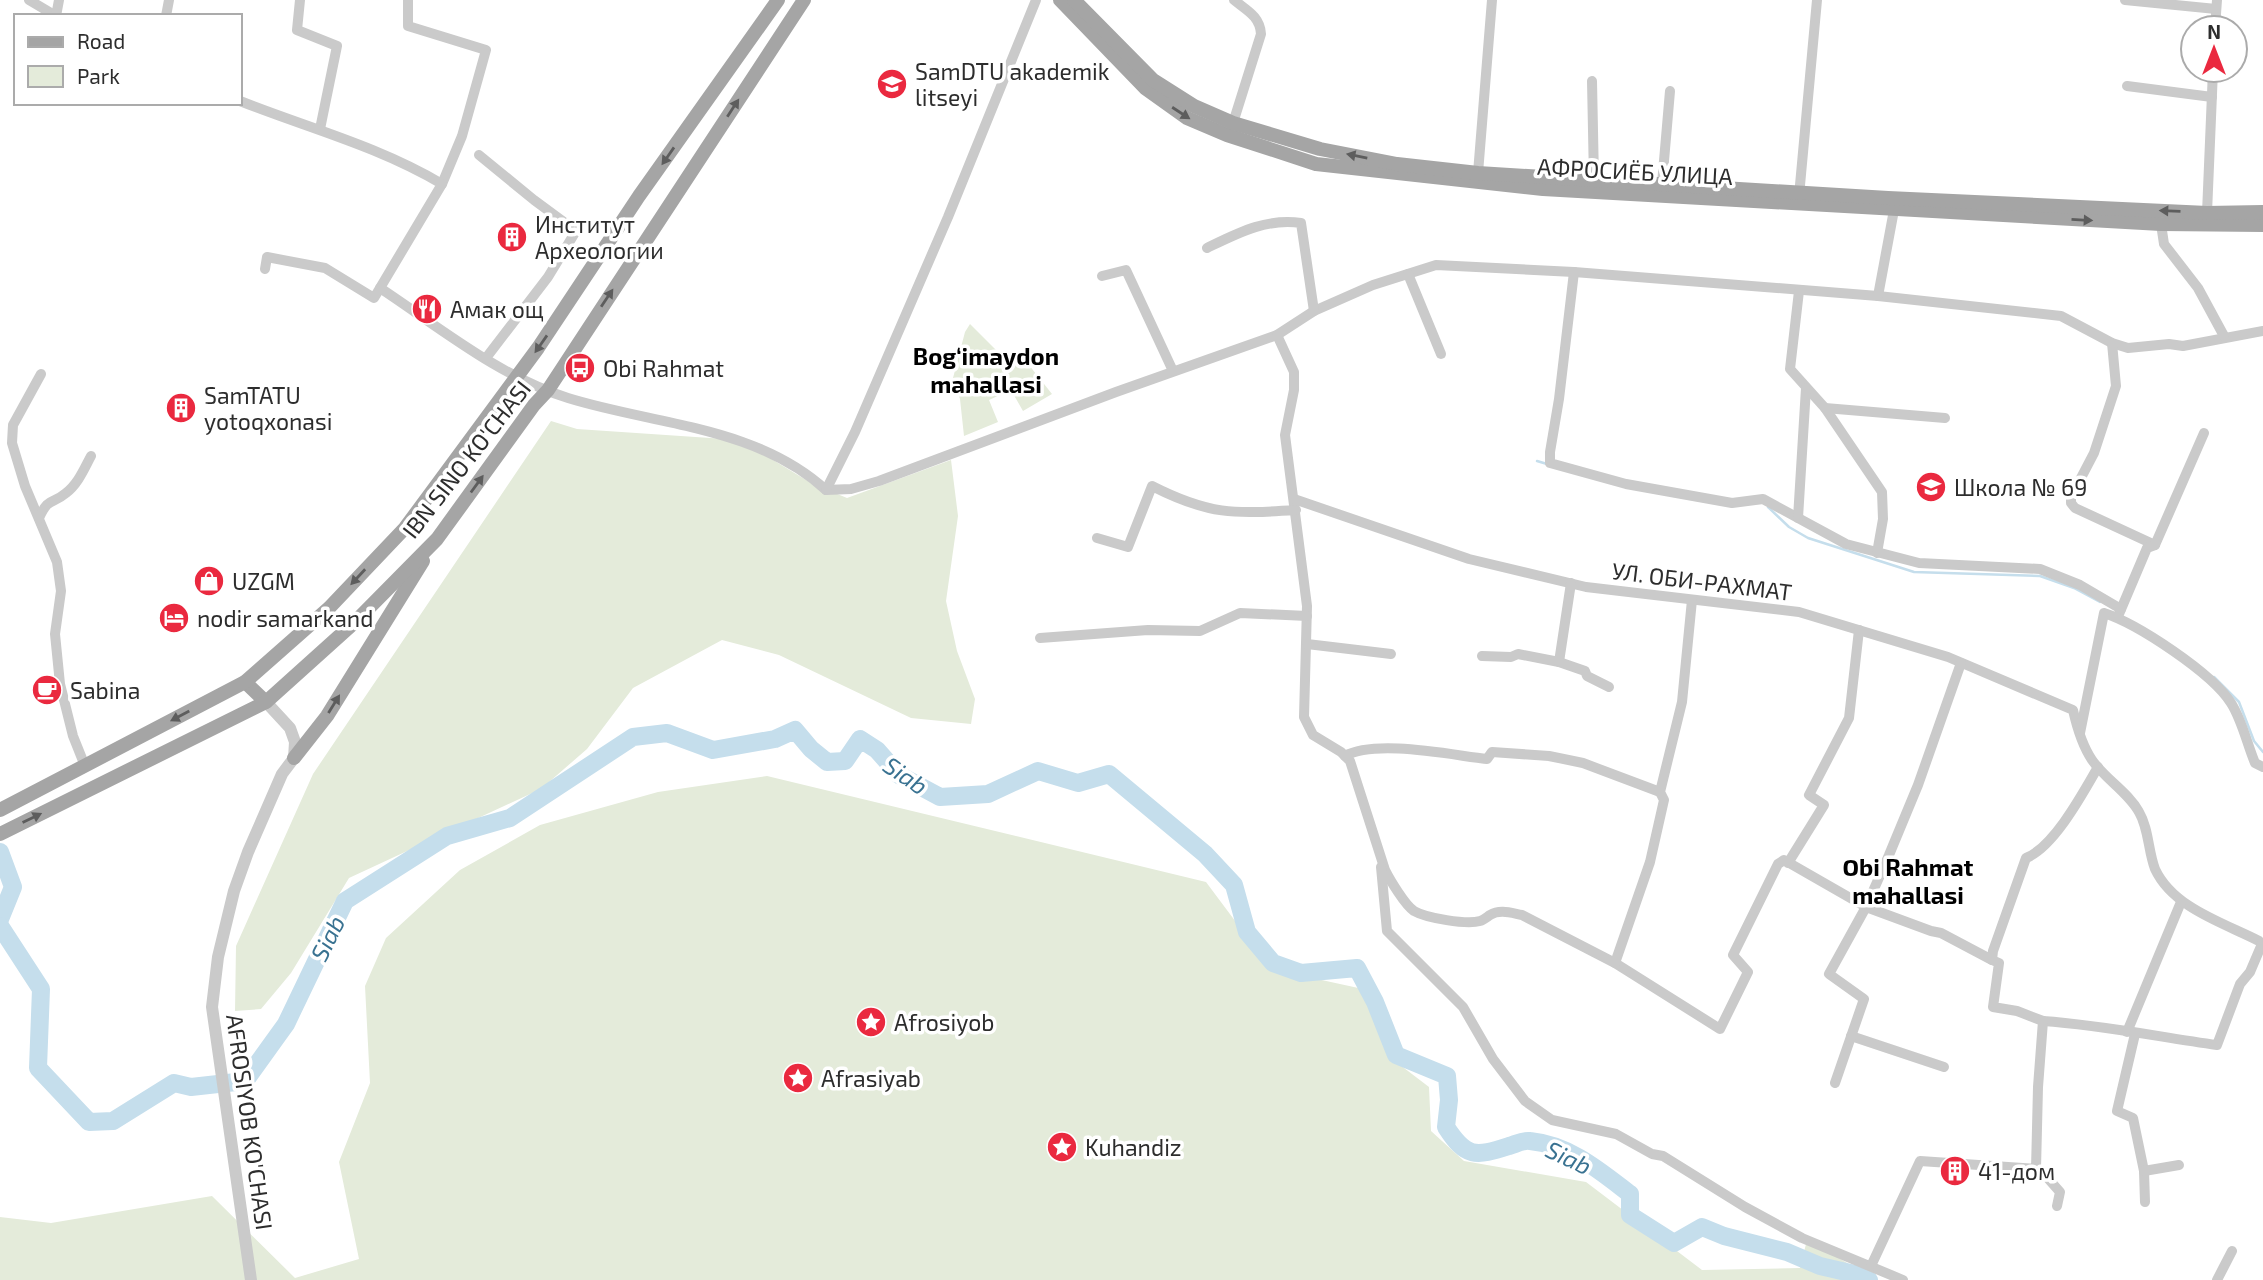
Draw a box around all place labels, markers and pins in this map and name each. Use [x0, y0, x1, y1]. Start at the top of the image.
place label: SamDTU akademik litseyi [915, 57, 1110, 111]
school or university icon: SamDTU akademik litseyi [875, 67, 909, 101]
place label: Институт Археологии [535, 210, 664, 264]
building icon: Институт Археологии [495, 220, 529, 254]
restaurant icon: Амак ощ [410, 292, 444, 326]
place label: Амак ощ [450, 295, 544, 323]
bus stop icon: Obi Rahmat [563, 351, 597, 385]
place label: Obi Rahmat [603, 354, 724, 382]
place label: SamTATU yotoqxonasi [204, 381, 332, 435]
building icon: SamTATU yotoqxonasi [164, 391, 198, 425]
school or university icon: Школа № 69 [1914, 470, 1948, 504]
place label: Школа № 69 [1954, 473, 2087, 501]
shop icon: UZGM [192, 564, 226, 598]
place label: UZGM [232, 567, 295, 595]
hotel icon: nodir samarkand [157, 601, 191, 635]
place label: nodir samarkand [197, 604, 373, 632]
cafe icon: Sabina [30, 673, 64, 707]
place label: Sabina [70, 676, 140, 704]
place icon: Afrosiyob [854, 1005, 888, 1039]
place label: Afrosiyob [894, 1008, 994, 1036]
place icon: Afrasiyab [781, 1061, 815, 1095]
place label: Afrasiyab [821, 1064, 921, 1092]
place icon: Kuhandiz [1045, 1130, 1079, 1164]
place label: Kuhandiz [1085, 1133, 1182, 1161]
building icon: 41-дом [1938, 1154, 1972, 1188]
place label: 41-дом [1978, 1157, 2055, 1185]

